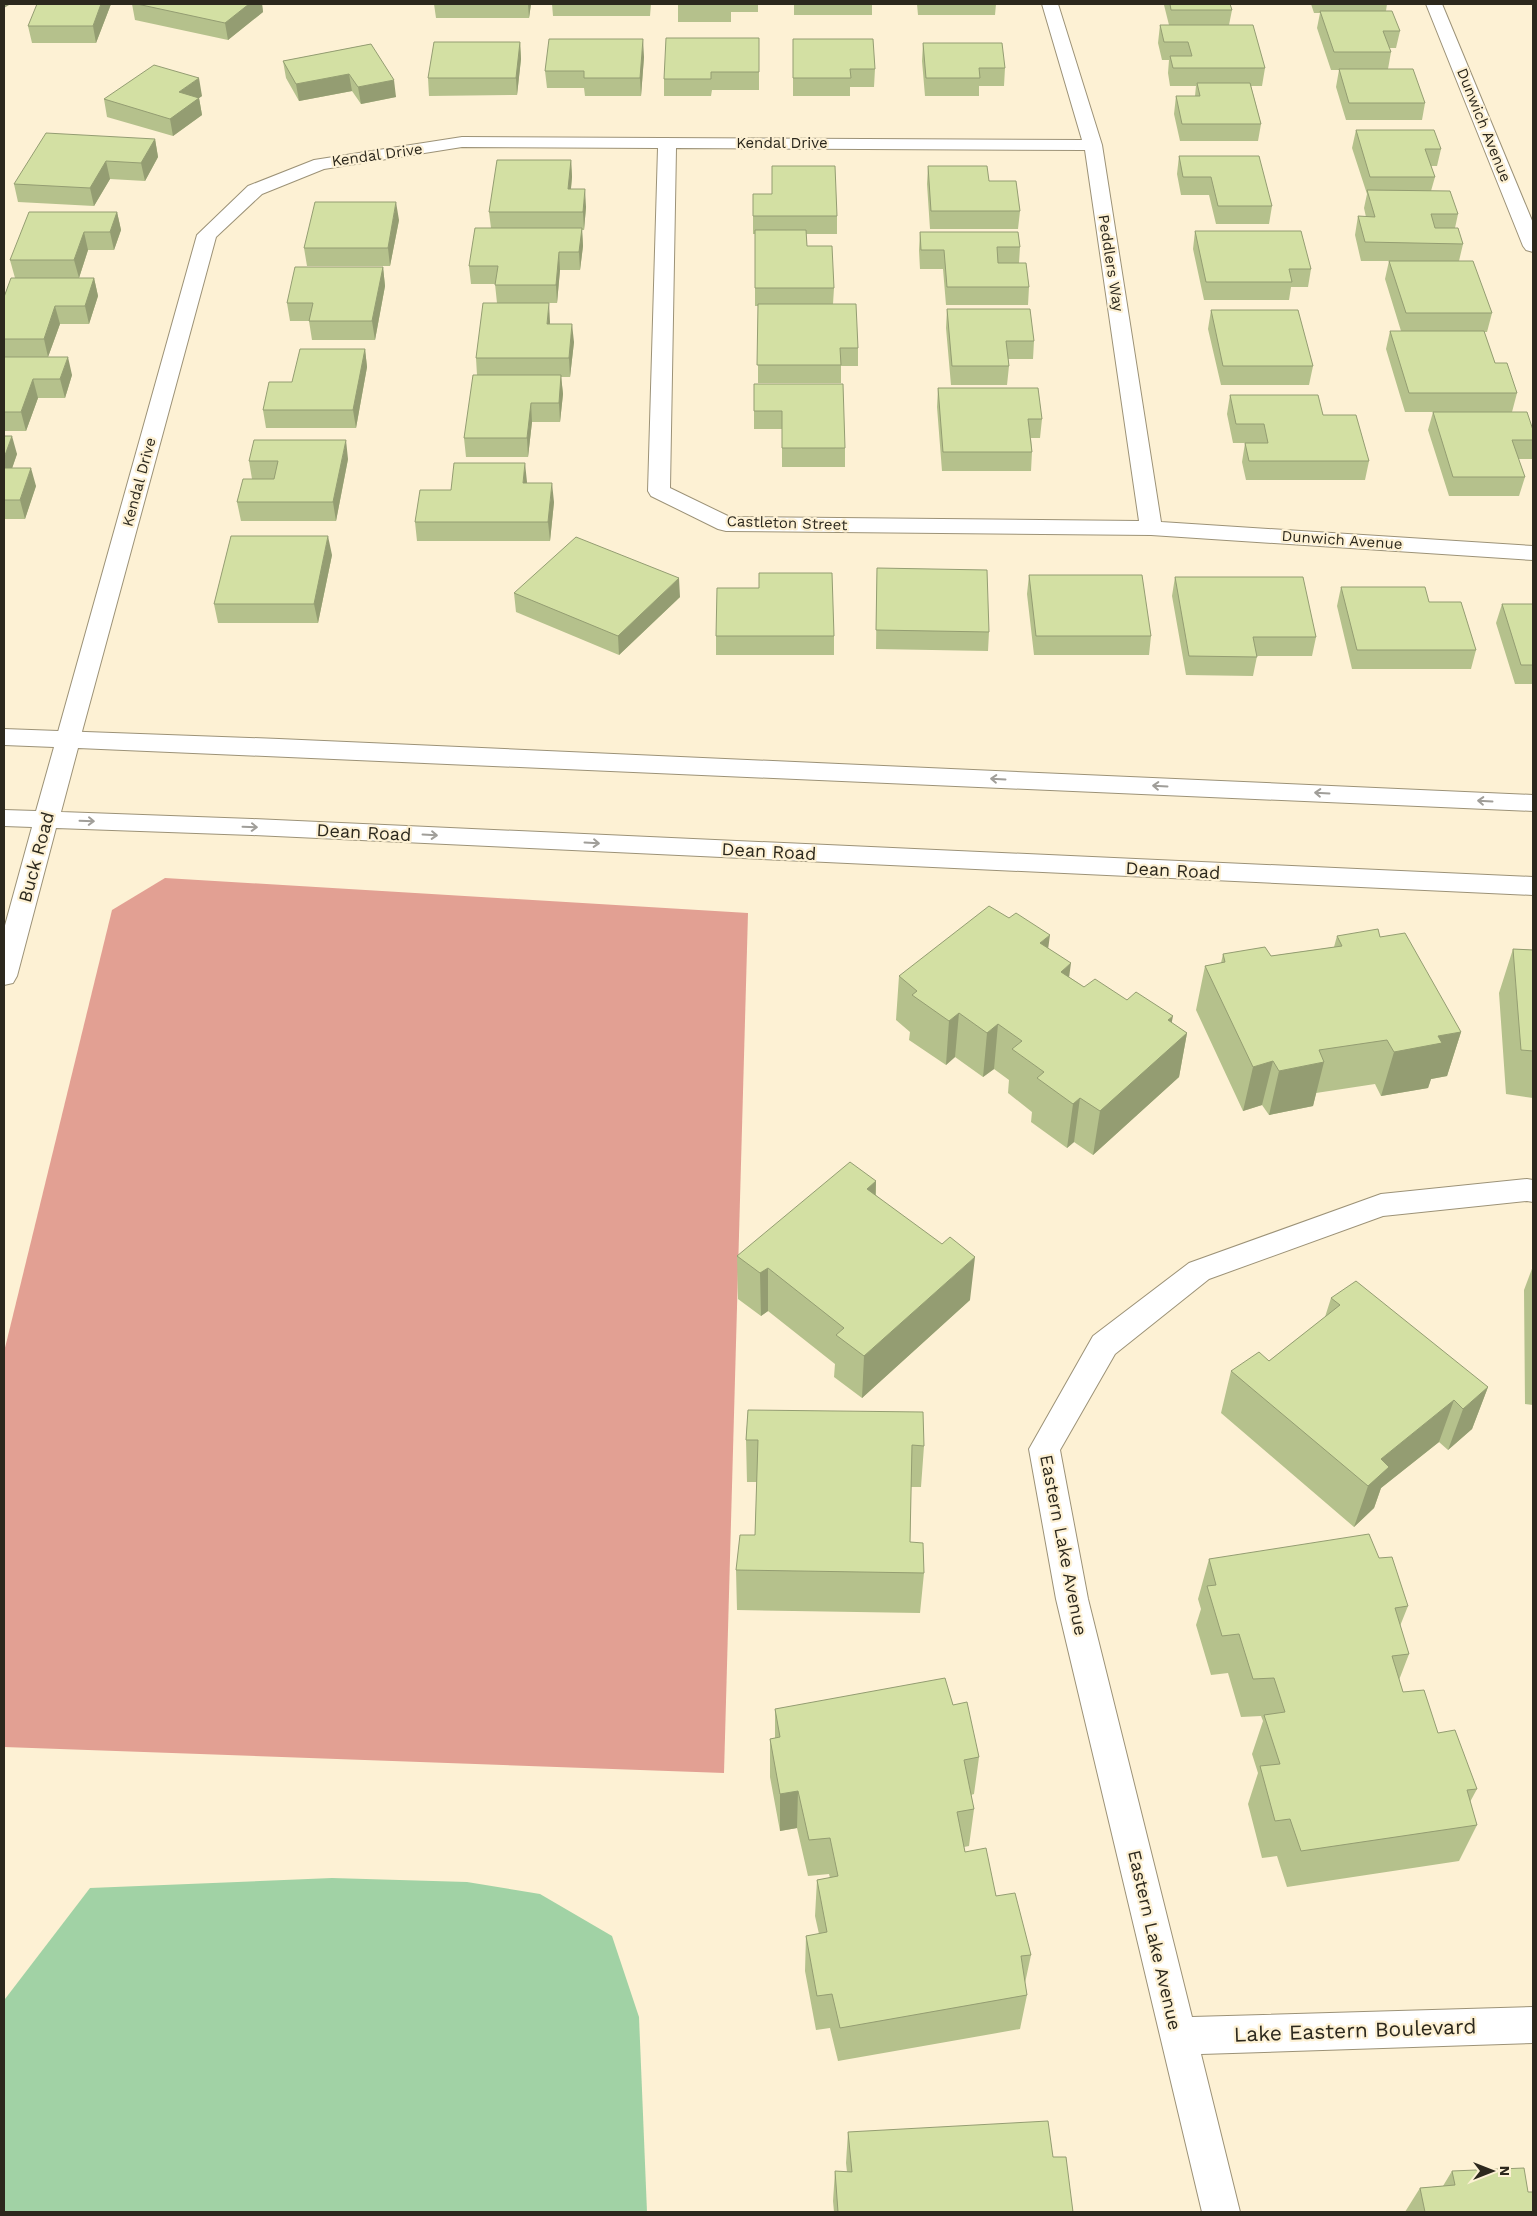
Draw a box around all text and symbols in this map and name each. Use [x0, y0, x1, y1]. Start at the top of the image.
street label: Dunwich Avenue [1453, 66, 1515, 184]
street label: Kendal Drive [736, 134, 828, 152]
street label: Kendal Drive [330, 140, 424, 170]
street label: Peddlers Way [1094, 213, 1128, 313]
street label: Kendal Drive [118, 435, 160, 529]
street label: Castleton Street [726, 512, 848, 534]
street label: Dunwich Avenue [1281, 527, 1403, 553]
one-way arrow [990, 774, 1006, 783]
one-way arrow [1152, 781, 1168, 791]
one-way arrow [1314, 789, 1330, 798]
one-way arrow [1477, 796, 1493, 805]
street label: Buck Road [14, 809, 58, 905]
one-way arrow [79, 816, 95, 826]
street label: Dean Road [316, 819, 412, 845]
one-way arrow [242, 822, 258, 832]
one-way arrow [421, 831, 437, 840]
one-way arrow [584, 838, 600, 847]
street label: Dean Road [721, 838, 817, 864]
street label: Dean Road [1125, 857, 1221, 883]
street label: Eastern Lake Avenue [1036, 1453, 1092, 1637]
street label: Eastern Lake Avenue [1124, 1848, 1186, 2032]
street label: Lake Eastern Boulevard [1233, 2013, 1477, 2047]
north arrow [1467, 2146, 1517, 2196]
text: N [1497, 2166, 1513, 2176]

